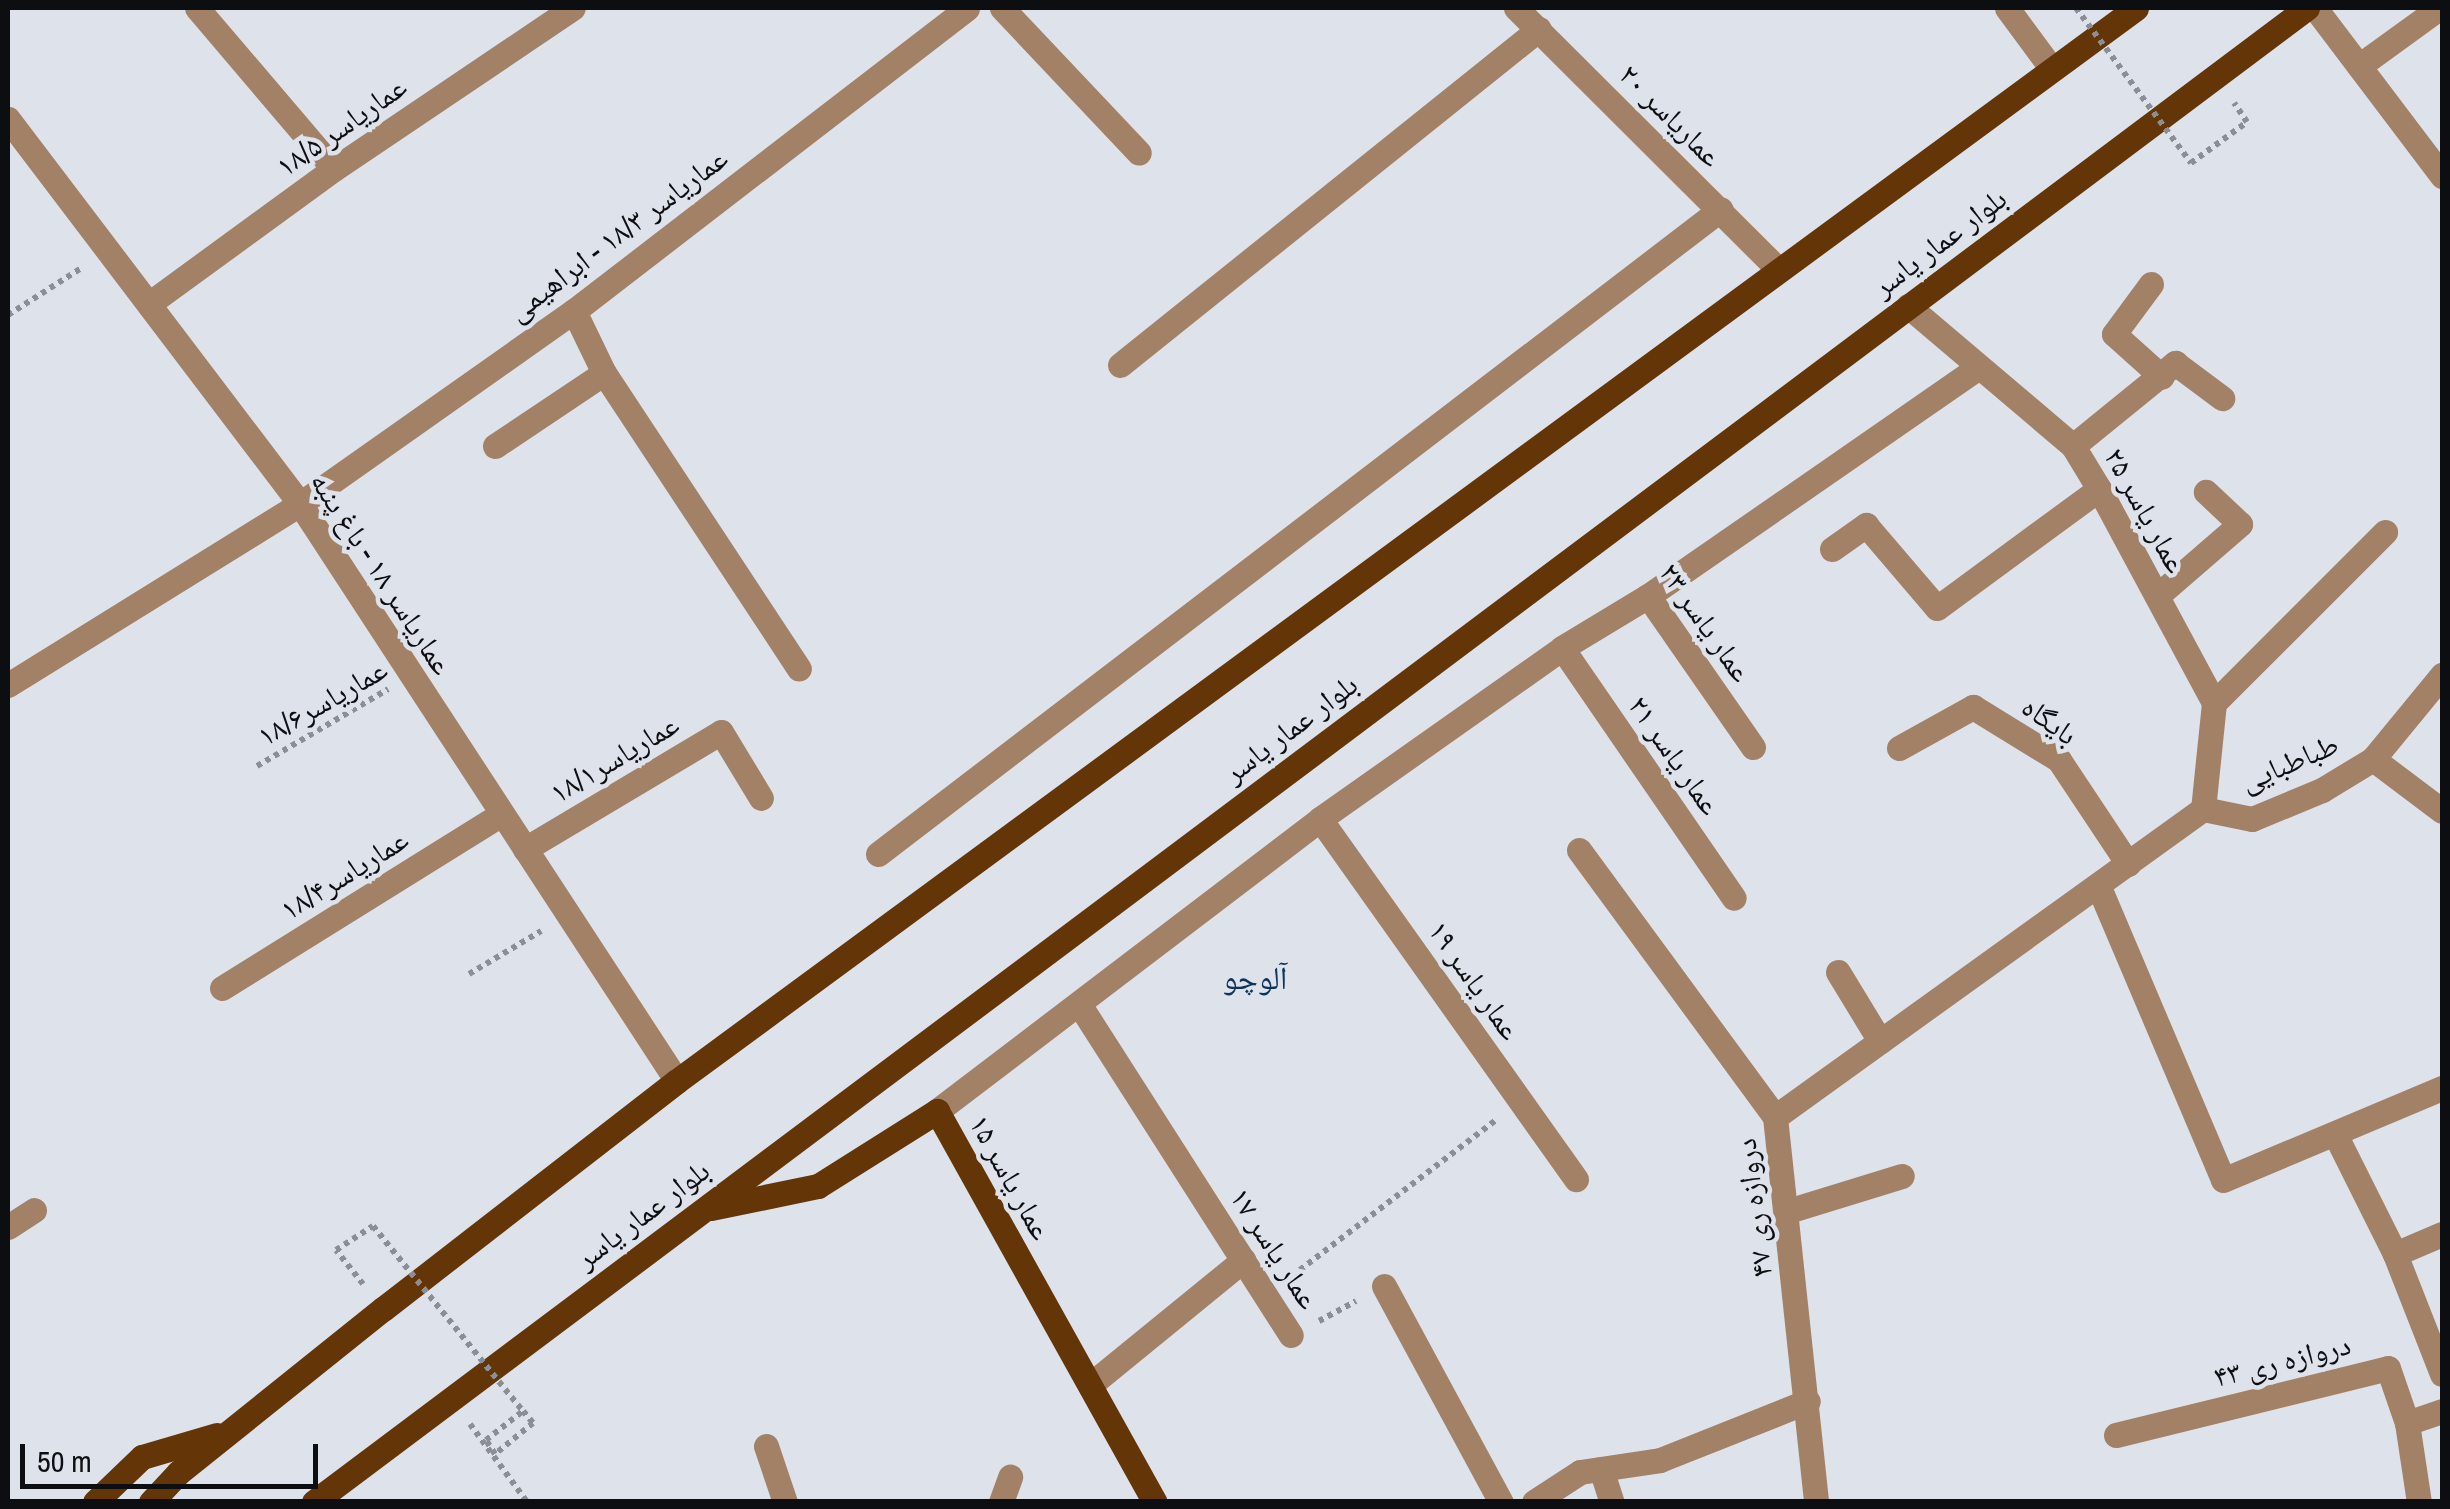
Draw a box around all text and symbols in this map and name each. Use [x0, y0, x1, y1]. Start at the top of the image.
street label: عماریاسر ۲۰ [1612, 56, 1730, 174]
street label: عماریاسر ۱۸/۵ [269, 68, 413, 184]
street label: عماریاسر ۱۸/۳ - ابراهیمی [500, 140, 734, 328]
street label: بلوار عمار یاسر [1865, 180, 2013, 304]
street label: عمار یاسر ۲۵ [2097, 441, 2195, 579]
street label: عماریاسر ۱۸ - باغ پنبه [303, 465, 461, 681]
street label: عمار یاسر ۲۳ [1652, 556, 1760, 688]
street label: عماریاسر۱۸/۶ [251, 650, 393, 754]
street label: بلوار عمار یاسر [1216, 666, 1364, 790]
street label: بایگاه [2015, 688, 2085, 752]
street label: عمار یاسر ۲۱ [1621, 689, 1729, 821]
street label: عماریاسر۱۸/۱ [543, 706, 685, 810]
street label: طباطبایی [2234, 725, 2344, 799]
street label: عماریاسر۱۸/۴ [274, 821, 414, 927]
street label: عمار یاسر ۱۹ [1421, 914, 1529, 1046]
district label: آلوچو [1223, 959, 1287, 997]
street label: عمار یاسر ۱۵ [962, 1108, 1060, 1246]
street label: دروازه ری ۴۷ [1727, 1136, 1779, 1280]
street label: بلوار عمار یاسر [568, 1152, 716, 1276]
street label: عمار یاسر ۱۷ [1223, 1181, 1327, 1315]
street label: دروازه ری ۴۳ [2210, 1326, 2354, 1394]
scale bar [25, 1424, 322, 1486]
text: 50 m [37, 1441, 92, 1481]

